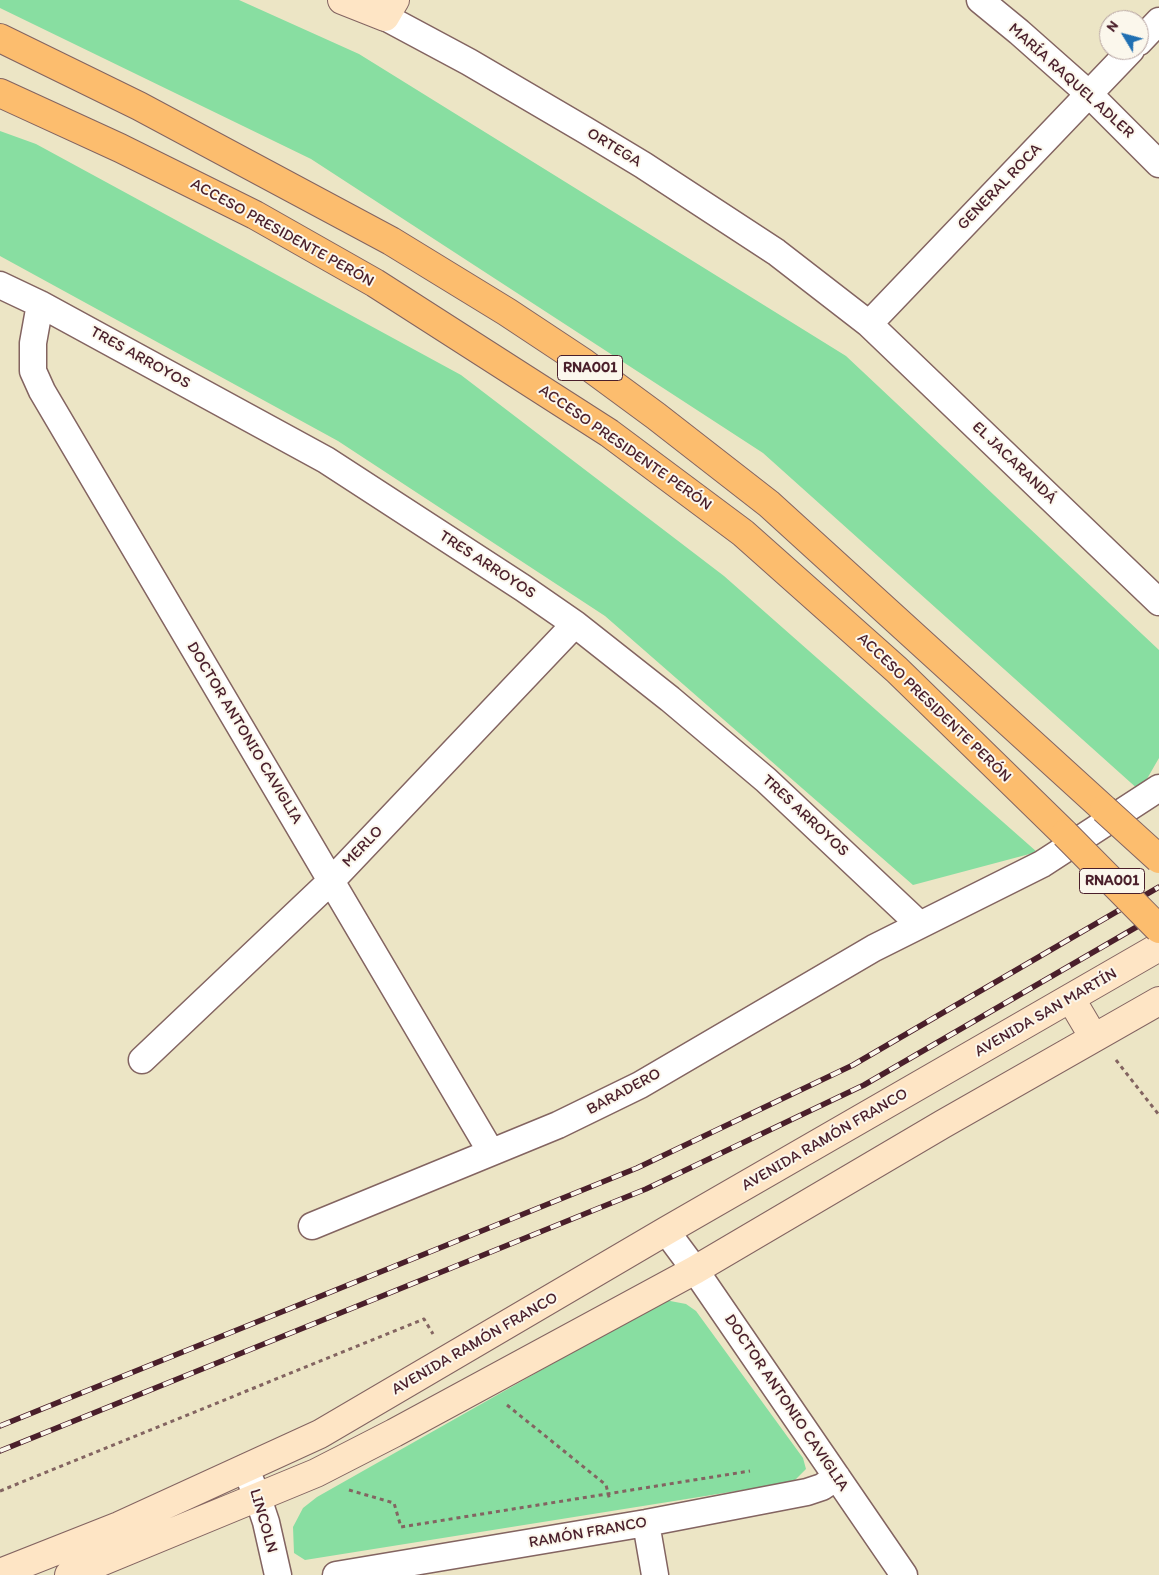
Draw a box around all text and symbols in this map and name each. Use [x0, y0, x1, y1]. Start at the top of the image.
north arrow [1099, 10, 1149, 60]
text: N [1103, 17, 1122, 35]
street label: MARÍA RAQUEL ADLER [1004, 19, 1138, 143]
street label: ORTEGA [583, 124, 645, 172]
street label: GENERAL ROCA [954, 140, 1046, 234]
street label: ACCESO PRESIDENTE PERÓN [187, 174, 377, 292]
street label: TRES ARROYOS [87, 323, 193, 393]
road number: RNA001 [558, 356, 622, 380]
street label: ACCESO PRESIDENTE PERÓN [535, 381, 715, 515]
street label: EL JACARANDÁ [968, 418, 1060, 508]
street label: TRES ARROYOS [435, 527, 539, 603]
street label: ACCESO PRESIDENTE PERÓN [853, 629, 1015, 787]
street label: DOCTOR ANTONIO CAVIGLIA [182, 638, 306, 828]
street label: TRES ARROYOS [758, 771, 852, 861]
street label: MERLO [338, 822, 388, 872]
road number: RNA001 [1080, 868, 1144, 894]
street label: AVENIDA SAN MARTÍN [971, 964, 1121, 1062]
street label: BARADERO [584, 1064, 664, 1120]
street label: AVENIDA RAMÓN FRANCO [738, 1084, 912, 1196]
street label: AVENIDA RAMÓN FRANCO [388, 1288, 562, 1400]
street label: DOCTOR ANTONIO CAVIGLIA [720, 1311, 852, 1495]
street label: LINCOLN [245, 1487, 281, 1555]
street label: RAMÓN FRANCO [527, 1513, 649, 1553]

